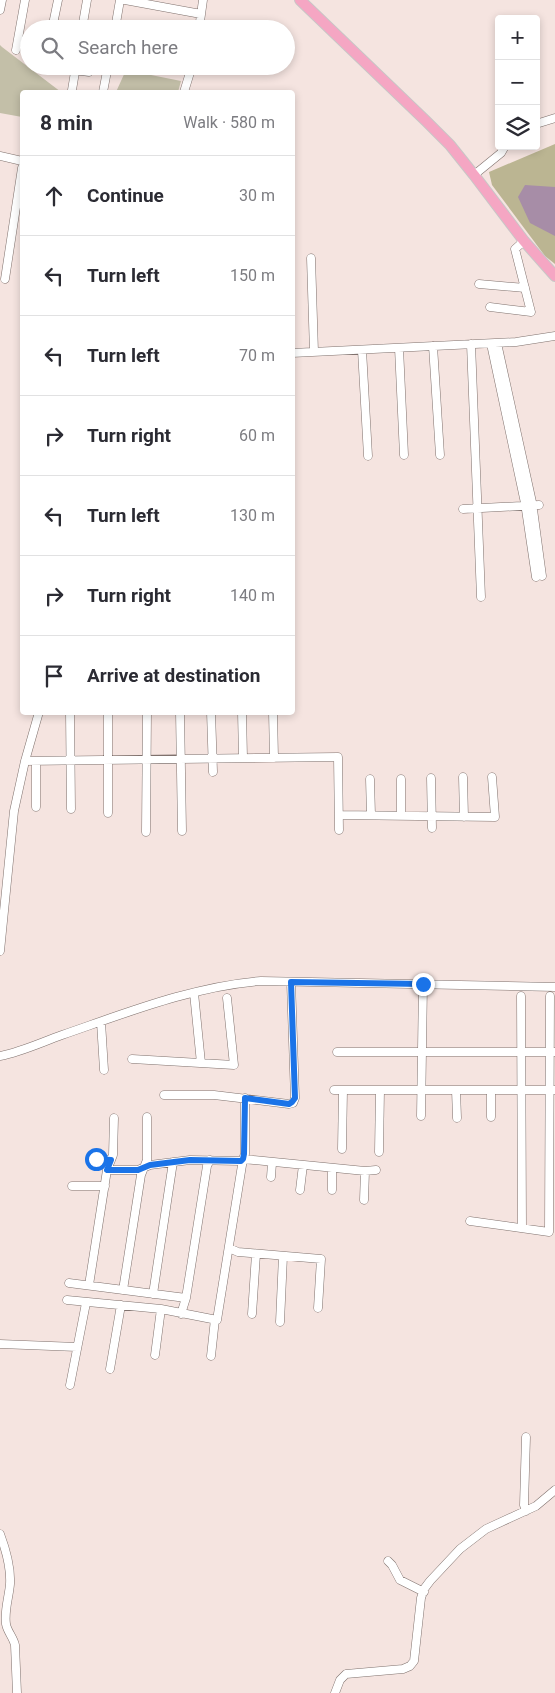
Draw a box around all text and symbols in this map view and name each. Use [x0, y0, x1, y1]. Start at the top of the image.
map controls [495, 15, 540, 150]
button: + [495, 15, 540, 60]
search box [20, 20, 295, 75]
icon: search [38, 34, 66, 62]
text: Search here [78, 36, 178, 59]
button: − [495, 60, 540, 105]
button: layers [495, 105, 540, 150]
text: 8 min [40, 111, 93, 135]
text: Walk · 580 m [183, 113, 275, 132]
icon: ahead [40, 182, 68, 210]
text: Continue [87, 184, 164, 207]
text: 30 m [239, 186, 275, 205]
icon: left [40, 262, 68, 290]
text: Turn left [87, 264, 160, 287]
text: 150 m [230, 266, 275, 285]
icon: left [40, 342, 68, 370]
text: Turn left [87, 344, 160, 367]
text: 70 m [239, 346, 275, 365]
icon: right [40, 422, 68, 450]
text: Turn right [87, 424, 171, 447]
text: 60 m [239, 426, 275, 445]
icon: left [40, 502, 68, 530]
text: Turn left [87, 504, 160, 527]
text: 130 m [230, 506, 275, 525]
icon: right [40, 582, 68, 610]
text: Turn right [87, 584, 171, 607]
text: 140 m [230, 586, 275, 605]
icon: arrive [40, 662, 68, 690]
text: Arrive at destination [87, 664, 260, 687]
route end [412, 973, 435, 996]
route start [85, 1148, 108, 1171]

